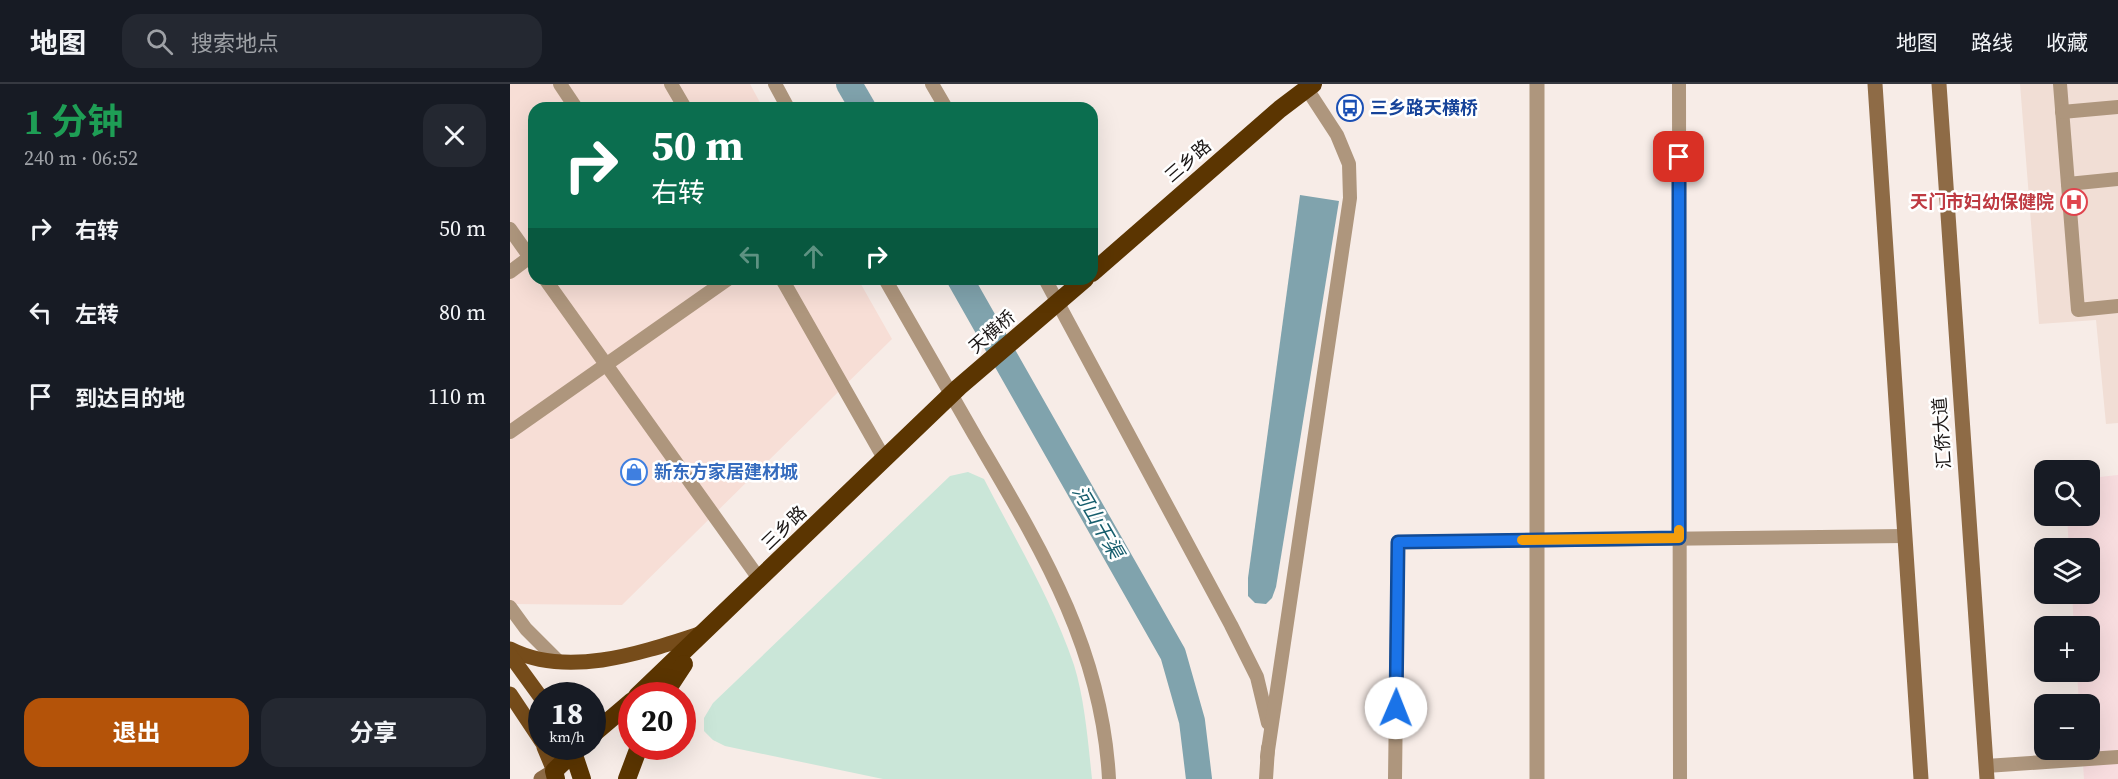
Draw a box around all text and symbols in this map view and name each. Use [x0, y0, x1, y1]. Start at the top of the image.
search box [122, 14, 542, 68]
text: 地图 [30, 24, 86, 62]
icon: search [143, 25, 176, 58]
text: 搜索地点 [191, 28, 279, 58]
text: 地图 [1896, 28, 1938, 57]
text: 路线 [1971, 28, 2013, 57]
text: 收藏 [2046, 28, 2088, 57]
bus stop icon: 三乡路天横桥 [1335, 93, 1365, 123]
place label: 三乡路天横桥 [1370, 95, 1478, 120]
text: 1 分钟 [24, 97, 123, 146]
button: close [423, 104, 486, 167]
text: 50 m [651, 116, 744, 174]
icon: right [552, 126, 630, 204]
pin [1653, 131, 1704, 182]
street label: 三乡路 [1159, 133, 1216, 188]
icon: arrive [1662, 140, 1695, 173]
text: 240 m · 06:52 [24, 144, 138, 172]
text: 右转 [651, 174, 705, 211]
hospital icon: 天门市妇幼保健院 [2059, 187, 2089, 217]
place label: 天门市妇幼保健院 [1910, 189, 2054, 214]
icon: right [24, 212, 57, 245]
text: 50 m [439, 213, 486, 243]
text: 右转 [75, 215, 119, 245]
icon: left [734, 240, 767, 273]
icon: ahead [797, 240, 830, 273]
icon: right [860, 240, 893, 273]
icon: left [24, 296, 57, 329]
text: 80 m [439, 297, 486, 327]
text: 左转 [75, 299, 119, 329]
street label: 天横桥 [963, 304, 1020, 359]
icon: arrive [24, 380, 57, 413]
text: 110 m [428, 381, 486, 411]
text: 到达目的地 [75, 383, 185, 413]
street label: 汇侨大道 [1927, 396, 1956, 470]
shop icon: 新东方家居建材城 [619, 457, 649, 487]
place label: 新东方家居建材城 [654, 459, 798, 484]
map controls [2034, 460, 2100, 760]
button: search [2034, 460, 2100, 526]
water label: 河山干渠 [1066, 480, 1132, 566]
street label: 三乡路 [756, 500, 812, 555]
button: layers [2034, 538, 2100, 604]
button: + [2034, 616, 2100, 682]
position arrow [1364, 676, 1428, 740]
speed limit sign: 20 [618, 682, 696, 760]
text: 18 [551, 693, 583, 734]
button: − [2034, 694, 2100, 760]
button: 退出 [24, 698, 249, 767]
button: 分享 [261, 698, 486, 767]
text: km/h [549, 726, 585, 747]

